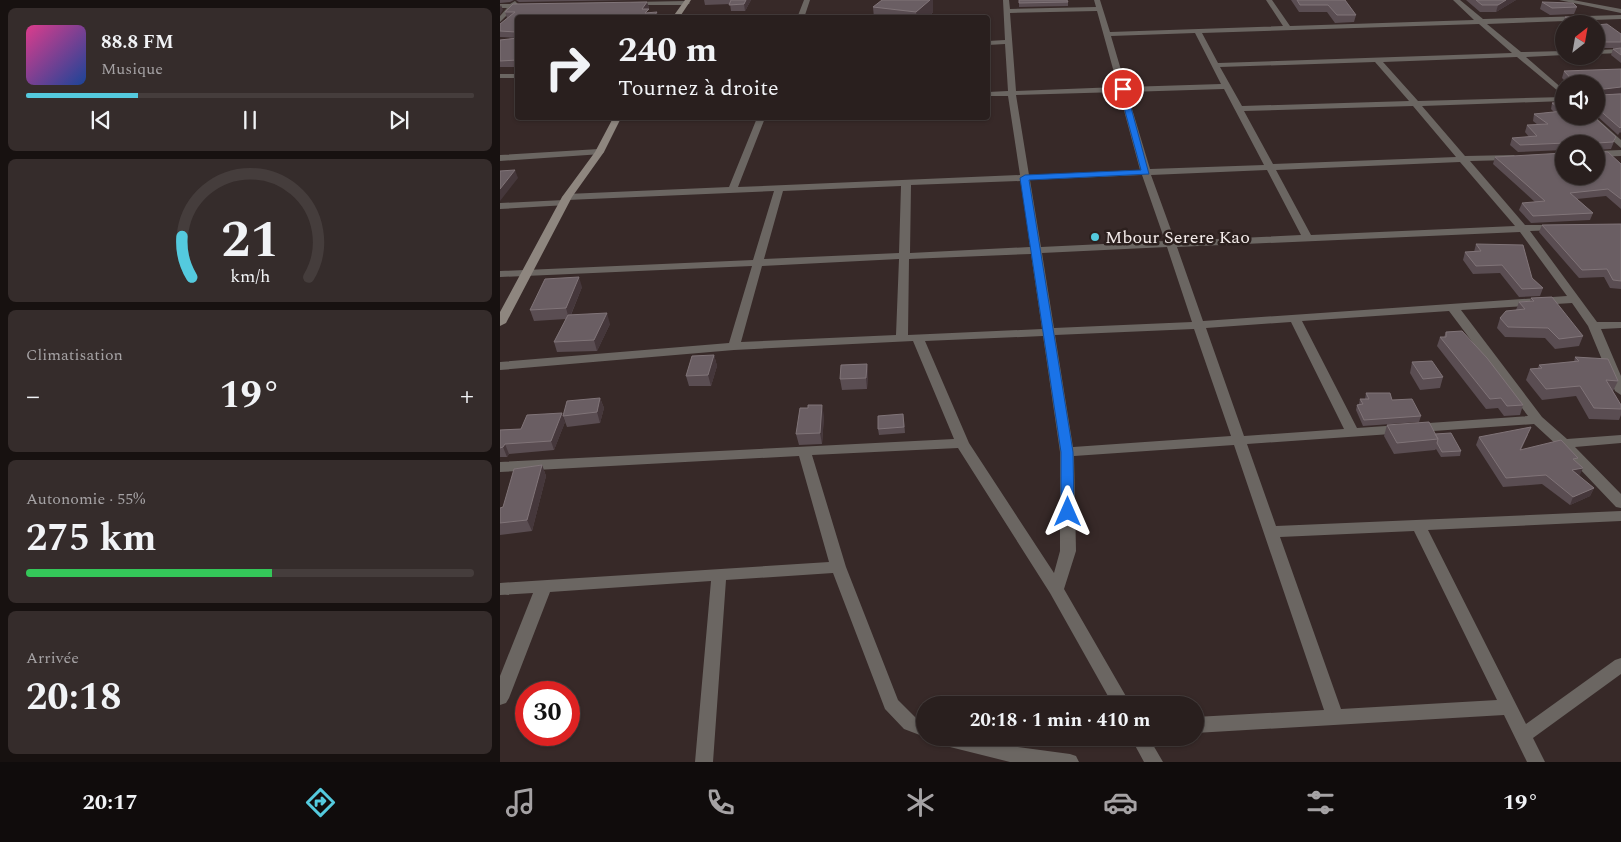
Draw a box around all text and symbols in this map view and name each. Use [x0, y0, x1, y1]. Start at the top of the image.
north arrow [1555, 15, 1605, 65]
map controls [1555, 15, 1605, 185]
text: 240 m [618, 24, 717, 77]
text: 88.8 FM [101, 28, 174, 57]
icon: right [535, 35, 600, 100]
text: Musique [101, 57, 163, 81]
pin [1102, 68, 1144, 110]
text: Tournez à droite [618, 72, 779, 105]
icon: arrive [1109, 75, 1137, 103]
button: sound [1555, 75, 1605, 125]
icon: previous [87, 106, 115, 134]
icon: pause [236, 106, 264, 134]
icon: next [385, 106, 413, 134]
button: search [1555, 135, 1605, 185]
text: 21 [221, 201, 279, 280]
place label: Mbour Serere Kao [1105, 224, 1250, 251]
marker: Mbour Serere Kao [1089, 231, 1101, 243]
text: km/h [230, 263, 270, 290]
text: Climatisation [26, 343, 123, 367]
text: 19° [219, 367, 281, 425]
text: − [26, 375, 40, 418]
text: + [460, 375, 474, 418]
position arrow [1041, 485, 1093, 537]
text: Autonomie · 55% [26, 487, 145, 511]
text: 275 km [26, 510, 157, 568]
text: Arrivée [26, 646, 79, 670]
text: 20:18 [26, 669, 121, 727]
speed limit sign: 30 [515, 681, 580, 746]
text: 20:18 · 1 min · 410 m [970, 706, 1150, 735]
icon: directions [303, 785, 338, 820]
icon: music [503, 785, 538, 820]
icon: phone [703, 785, 738, 820]
icon: climate [903, 785, 938, 820]
icon: car [1103, 785, 1138, 820]
icon: filters [1303, 785, 1338, 820]
text: 20:17 [83, 786, 138, 819]
text: 19° [1503, 786, 1538, 819]

